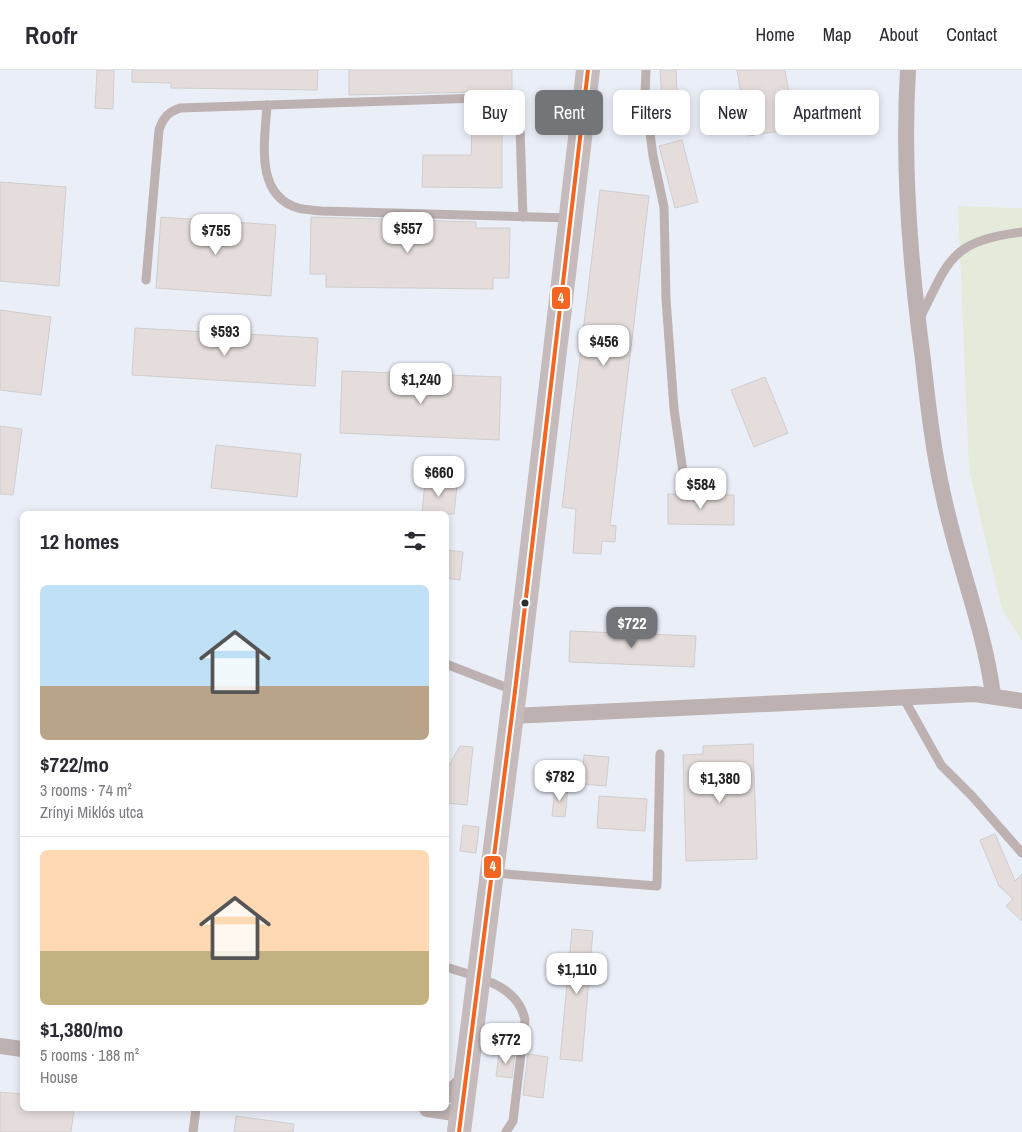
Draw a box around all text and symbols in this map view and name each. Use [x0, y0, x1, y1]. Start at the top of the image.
text: Roofr [25, 19, 77, 51]
text: Home [755, 22, 795, 47]
text: Map [823, 22, 852, 47]
text: About [880, 22, 918, 47]
text: Contact [946, 22, 997, 47]
chip: Buy [464, 90, 525, 135]
chip: Rent [535, 90, 603, 135]
chip: Filters [613, 90, 690, 135]
chip: New [700, 90, 765, 135]
chip: Apartment [775, 90, 879, 135]
pin: $557 [378, 212, 438, 254]
pin: $755 [186, 214, 246, 256]
text: $557 [393, 217, 423, 239]
text: $755 [201, 219, 231, 241]
line badge: 4 [551, 286, 571, 310]
text: 4 [558, 289, 565, 307]
pin: $593 [195, 314, 255, 357]
text: $593 [210, 320, 240, 342]
pin: $456 [574, 324, 634, 367]
text: $456 [589, 330, 619, 352]
pin: $1,240 [380, 362, 462, 405]
text: $1,240 [401, 368, 441, 390]
pin: $660 [409, 456, 469, 498]
text: $660 [424, 461, 454, 483]
pin: $584 [671, 468, 731, 510]
text: $584 [686, 473, 716, 495]
text: 12 homes [40, 527, 119, 556]
icon: filters [401, 527, 429, 555]
unlabelled marker [520, 598, 530, 608]
pin: $722 [602, 606, 662, 649]
text: $722 [617, 612, 647, 634]
icon: home [190, 617, 280, 707]
text: $722/mo [40, 750, 109, 779]
pin: $782 [530, 760, 590, 802]
pin: $1,380 [679, 762, 761, 804]
text: $782 [545, 765, 575, 787]
text: $1,380 [700, 767, 740, 789]
text: 3 rooms · 74 m² [40, 779, 132, 801]
text: Zrínyi Miklós utca [40, 801, 144, 823]
line badge: 4 [483, 855, 502, 879]
text: 4 [490, 857, 497, 875]
icon: home [190, 883, 280, 973]
pin: $1,110 [536, 952, 618, 995]
text: $1,110 [557, 958, 597, 980]
text: $1,380/mo [40, 1015, 123, 1044]
pin: $772 [476, 1022, 536, 1065]
text: $772 [491, 1028, 521, 1050]
text: 5 rooms · 188 m² [40, 1044, 139, 1066]
text: House [40, 1066, 78, 1088]

